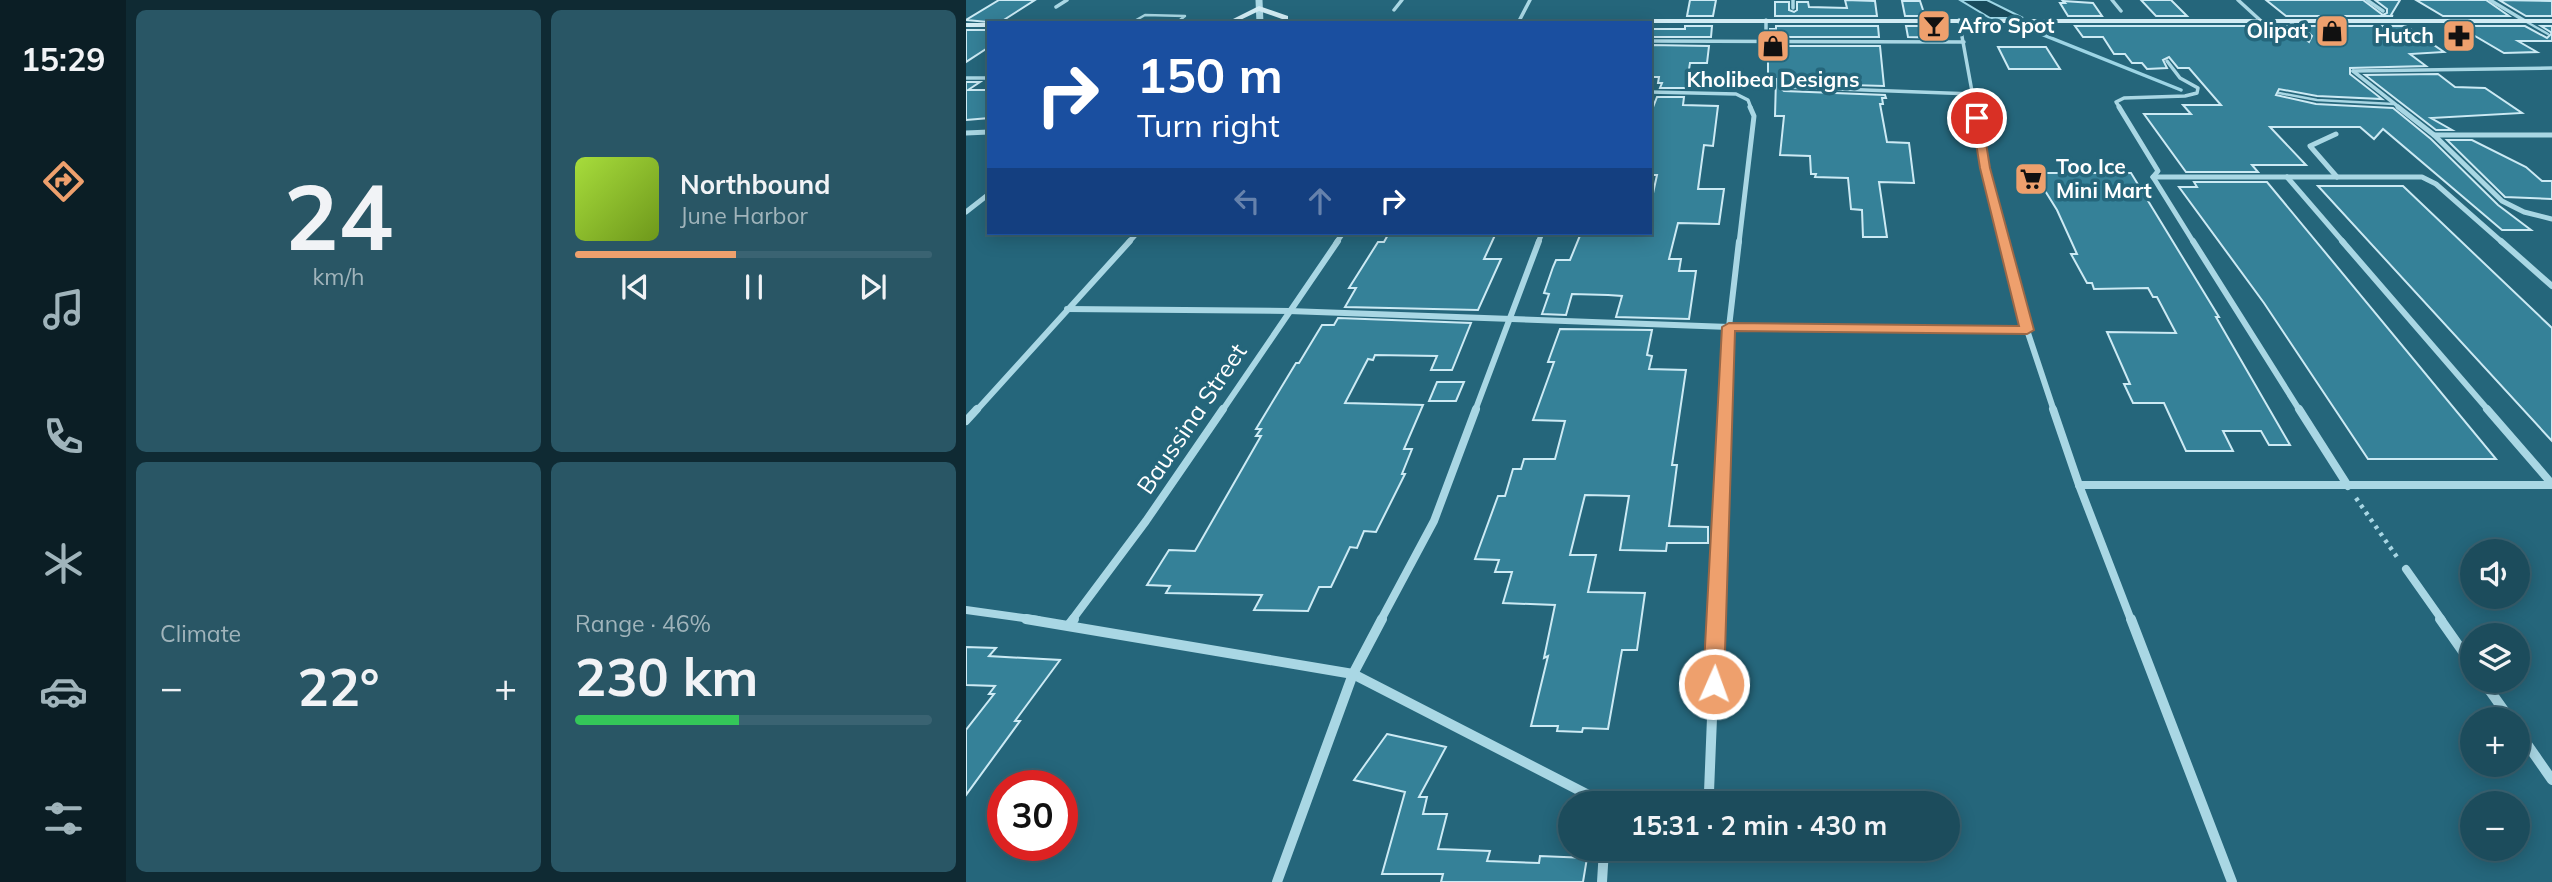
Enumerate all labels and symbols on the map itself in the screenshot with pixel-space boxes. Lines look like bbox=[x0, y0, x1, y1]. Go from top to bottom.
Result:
bar icon: Afro Spot bbox=[1915, 7, 1953, 45]
place label: Afro Spot bbox=[1958, 12, 2054, 38]
shop icon: Olipat bbox=[2313, 12, 2351, 50]
place label: Olipat bbox=[2247, 17, 2308, 43]
pharmacy icon: Hutch bbox=[2440, 17, 2478, 55]
place label: Hutch bbox=[2374, 22, 2434, 48]
shop icon: Kholibea Designs bbox=[1754, 27, 1792, 65]
place label: Kholibea Designs bbox=[1686, 66, 1860, 92]
pin bbox=[1947, 88, 2007, 148]
place label: Too Ice Mini Mart bbox=[2056, 153, 2152, 203]
supermarket icon: Too Ice Mini Mart bbox=[2012, 160, 2050, 198]
street label: Baussina Street bbox=[1130, 337, 1253, 499]
position arrow bbox=[1677, 647, 1751, 721]
speed limit sign: 30 bbox=[987, 770, 1078, 861]

